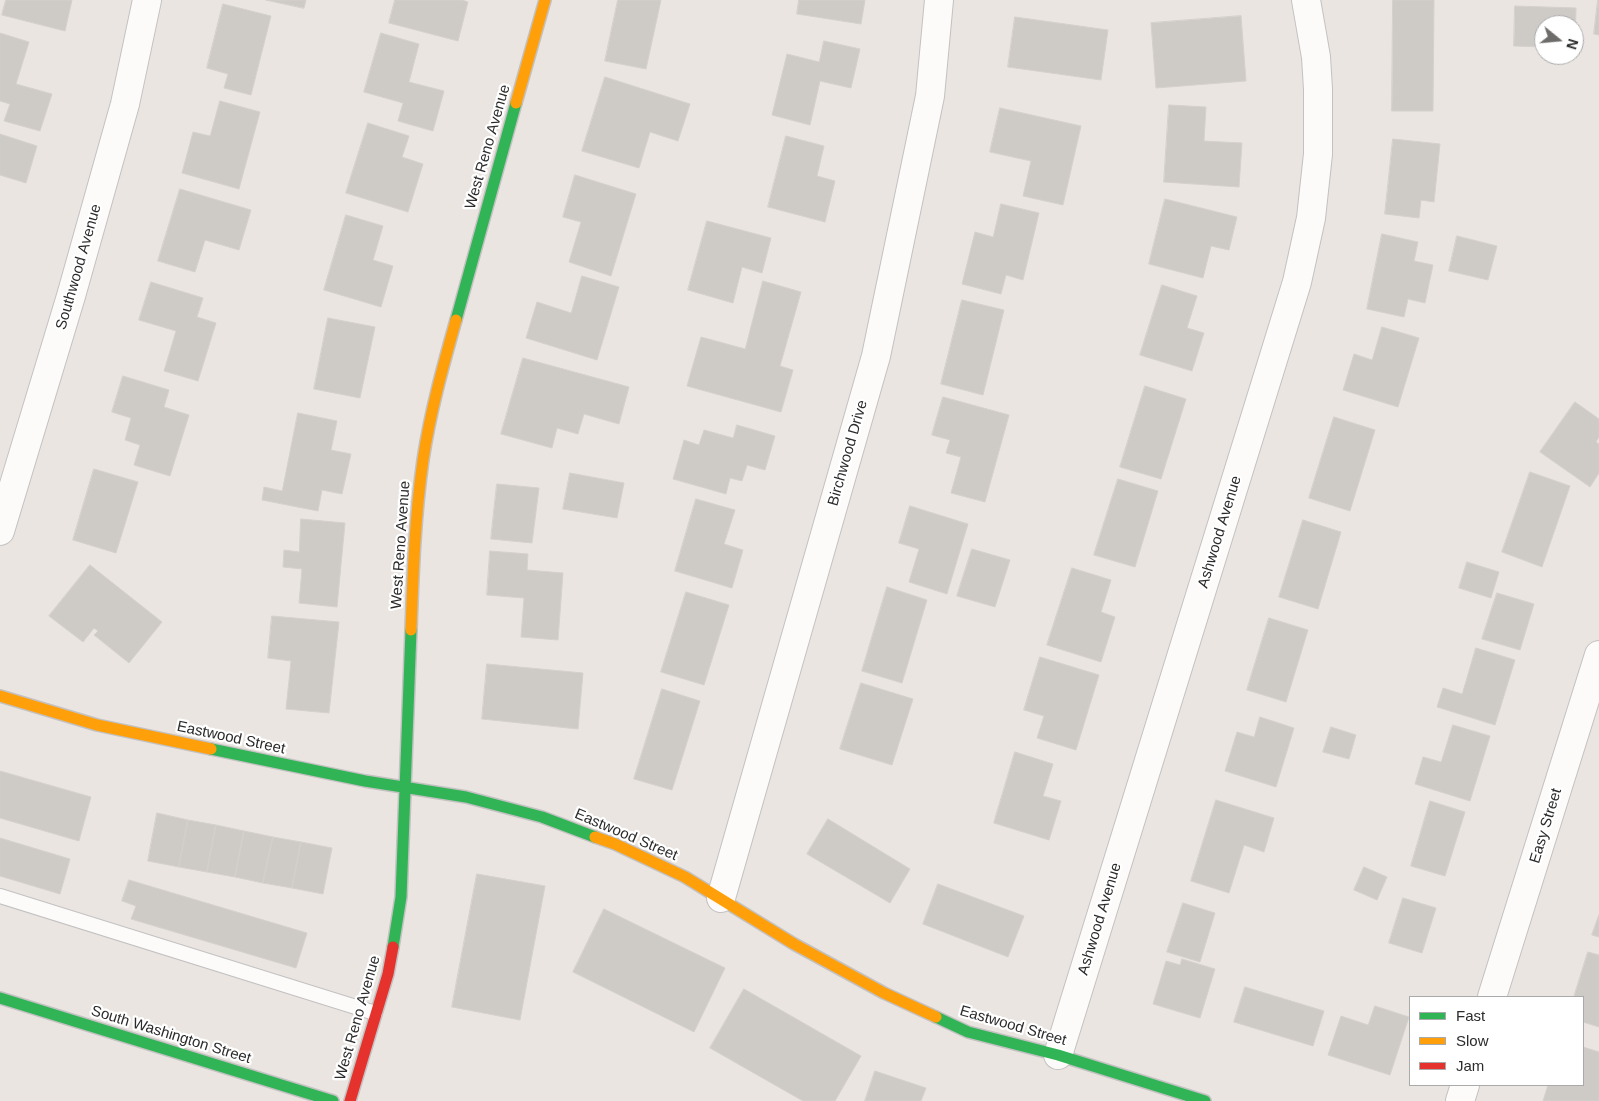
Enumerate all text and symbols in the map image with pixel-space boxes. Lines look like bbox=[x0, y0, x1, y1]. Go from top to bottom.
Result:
north arrow bbox=[1534, 15, 1584, 65]
text: N bbox=[1563, 37, 1582, 51]
street label: West Reno Avenue bbox=[462, 83, 514, 211]
street label: Southwood Avenue bbox=[52, 202, 106, 332]
street label: Birchwood Drive bbox=[824, 398, 872, 508]
street label: Ashwood Avenue bbox=[1194, 474, 1246, 590]
street label: West Reno Avenue bbox=[388, 480, 414, 610]
street label: Eastwood Street bbox=[175, 718, 287, 758]
street label: Easy Street bbox=[1526, 786, 1566, 866]
street label: Eastwood Street bbox=[572, 805, 680, 865]
street label: Ashwood Avenue bbox=[1074, 861, 1126, 977]
street label: West Reno Avenue bbox=[332, 954, 384, 1082]
legend bbox=[1409, 996, 1584, 1086]
street label: South Washington Street bbox=[89, 1002, 253, 1068]
street label: Eastwood Street bbox=[958, 1002, 1068, 1050]
text: Fast bbox=[1456, 1007, 1485, 1024]
text: Slow bbox=[1456, 1032, 1489, 1049]
text: Jam bbox=[1456, 1057, 1484, 1074]

